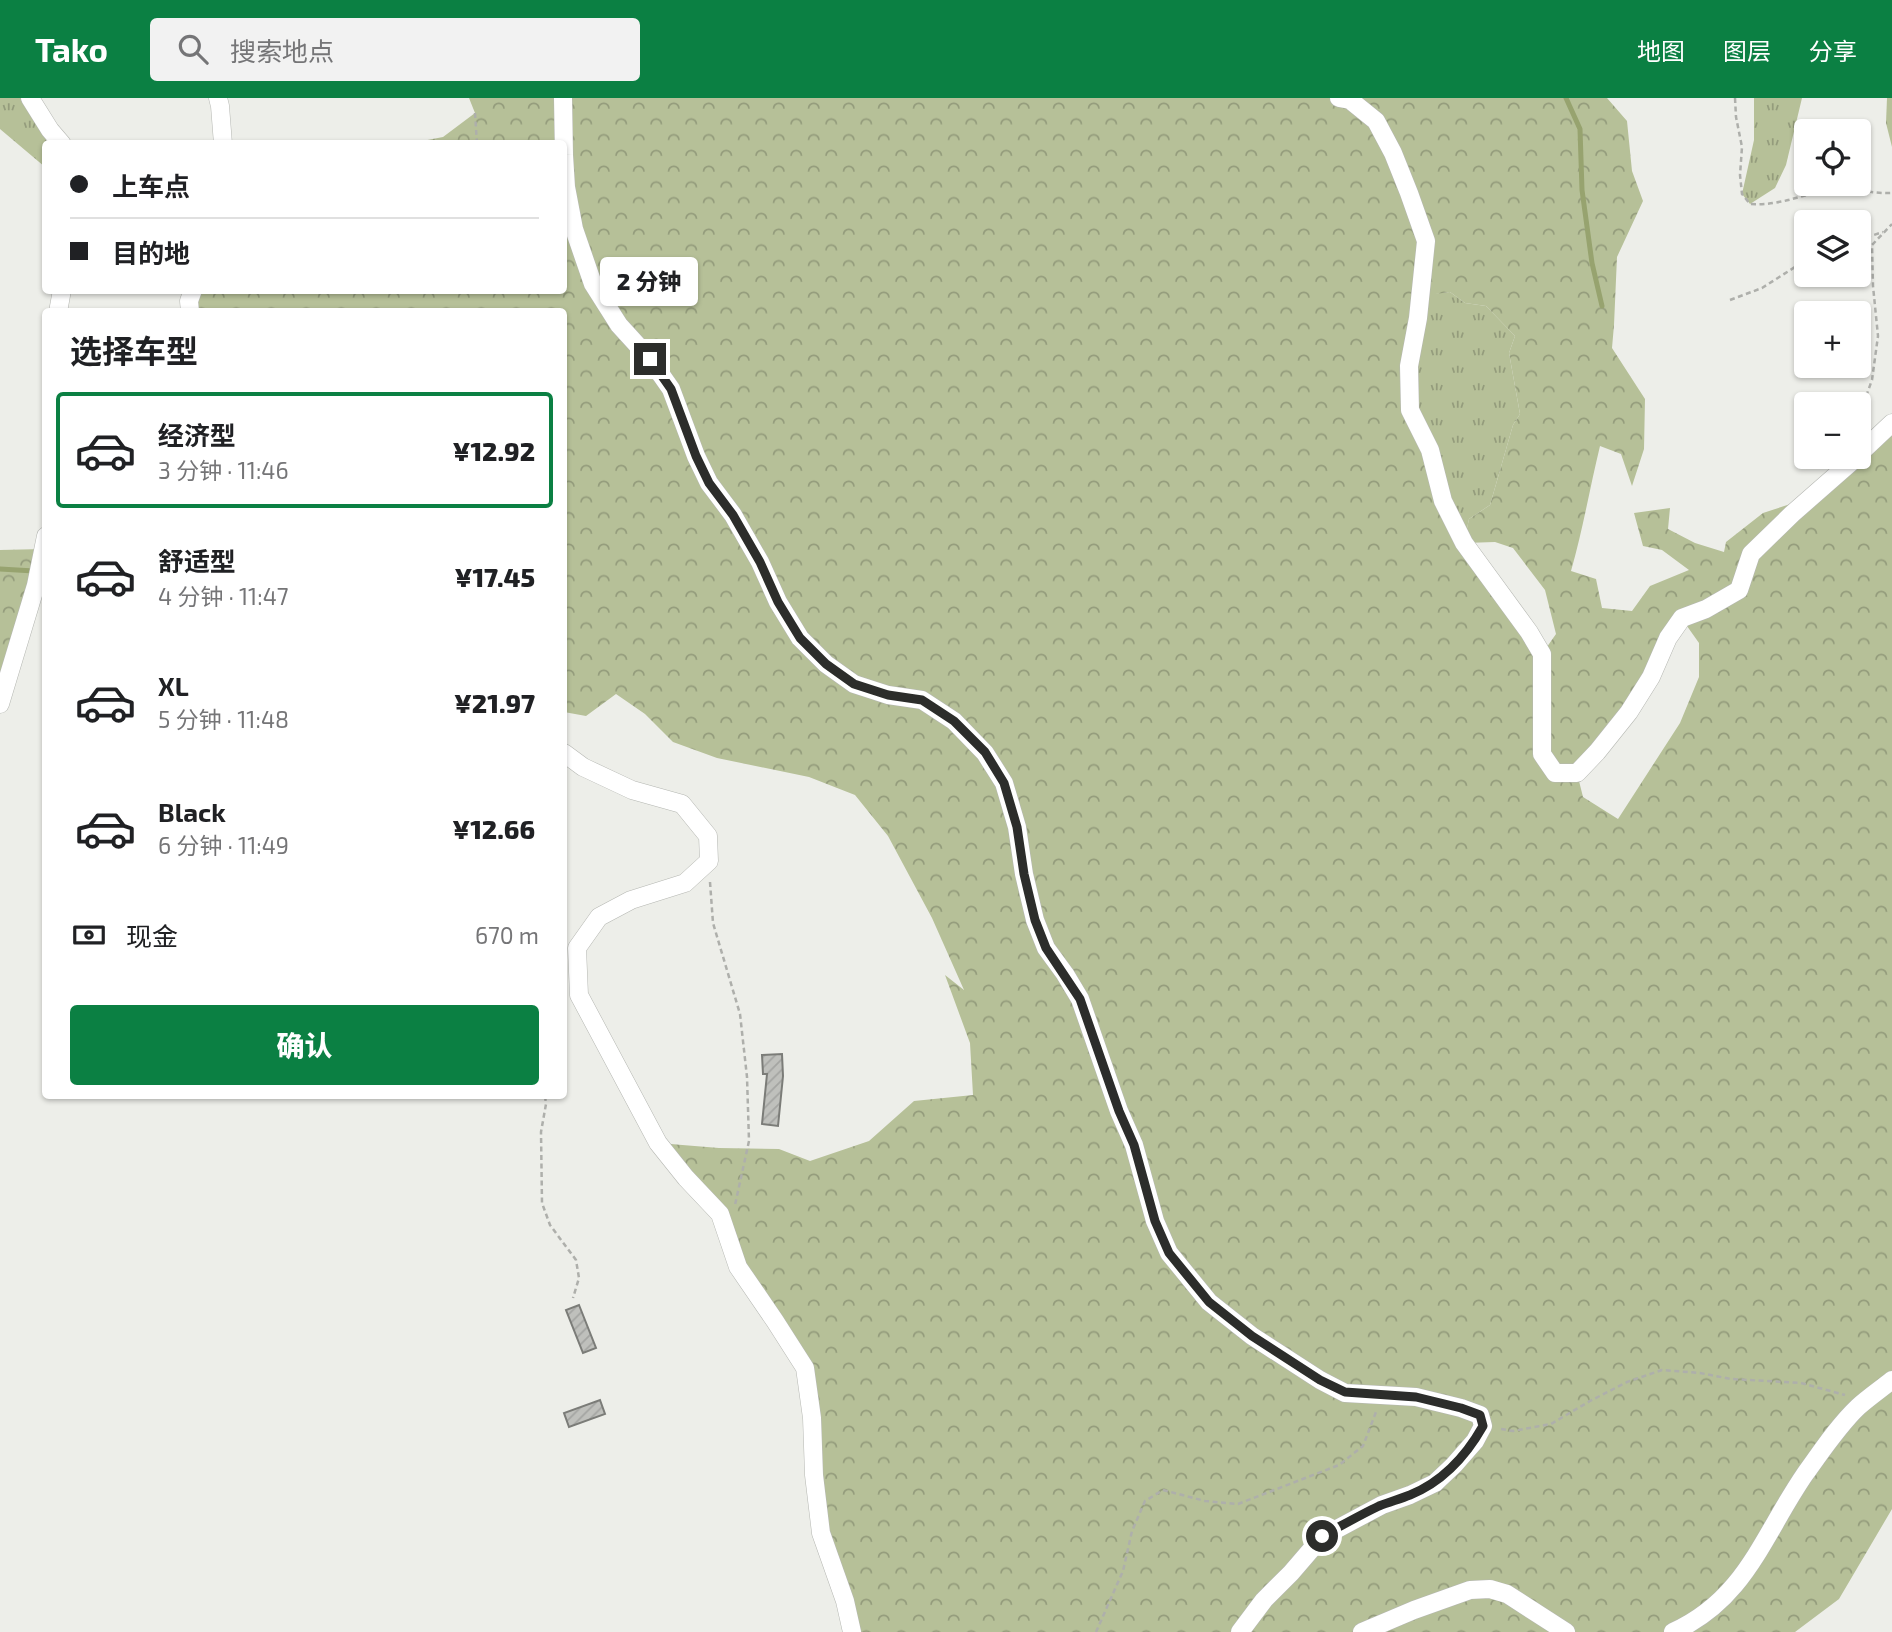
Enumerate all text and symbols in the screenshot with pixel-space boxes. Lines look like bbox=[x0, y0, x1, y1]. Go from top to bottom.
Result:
search box bbox=[150, 18, 640, 81]
text: Tako bbox=[35, 29, 108, 69]
icon: search bbox=[174, 30, 212, 68]
text: 搜索地点 bbox=[230, 35, 334, 66]
text: 地图 bbox=[1637, 36, 1685, 65]
text: 图层 bbox=[1723, 36, 1771, 65]
text: 分享 bbox=[1809, 36, 1857, 65]
map controls bbox=[1794, 119, 1871, 469]
button: locate bbox=[1794, 119, 1871, 196]
text: 上车点 bbox=[112, 170, 190, 201]
button: layers bbox=[1794, 210, 1871, 287]
text: 目的地 bbox=[112, 237, 190, 268]
callout: 2 分钟 bbox=[601, 258, 699, 306]
text: 2 分钟 bbox=[617, 267, 681, 295]
button: + bbox=[1794, 301, 1871, 378]
text: 选择车型 bbox=[70, 331, 198, 369]
route end bbox=[634, 343, 666, 375]
button: − bbox=[1794, 392, 1871, 469]
icon: car bbox=[74, 419, 137, 482]
text: 经济型 bbox=[158, 419, 236, 450]
text: ¥12.92 bbox=[452, 435, 535, 466]
text: 3 分钟 · 11:46 bbox=[158, 456, 289, 484]
icon: car bbox=[74, 545, 137, 608]
text: 舒适型 bbox=[158, 545, 236, 576]
text: ¥17.45 bbox=[454, 561, 535, 592]
text: 4 分钟 · 11:47 bbox=[158, 582, 289, 610]
text: XL bbox=[158, 670, 189, 701]
icon: car bbox=[74, 671, 137, 734]
text: ¥21.97 bbox=[454, 687, 535, 718]
text: 5 分钟 · 11:48 bbox=[158, 705, 289, 733]
text: Black bbox=[158, 796, 226, 827]
icon: car bbox=[74, 797, 137, 860]
text: ¥12.66 bbox=[452, 813, 535, 844]
text: 6 分钟 · 11:49 bbox=[158, 831, 289, 859]
icon: cash bbox=[70, 916, 108, 954]
text: 现金 bbox=[126, 920, 178, 951]
text: 670 m bbox=[475, 921, 539, 949]
button: 确认 bbox=[70, 1005, 539, 1085]
route start bbox=[1306, 1520, 1338, 1552]

